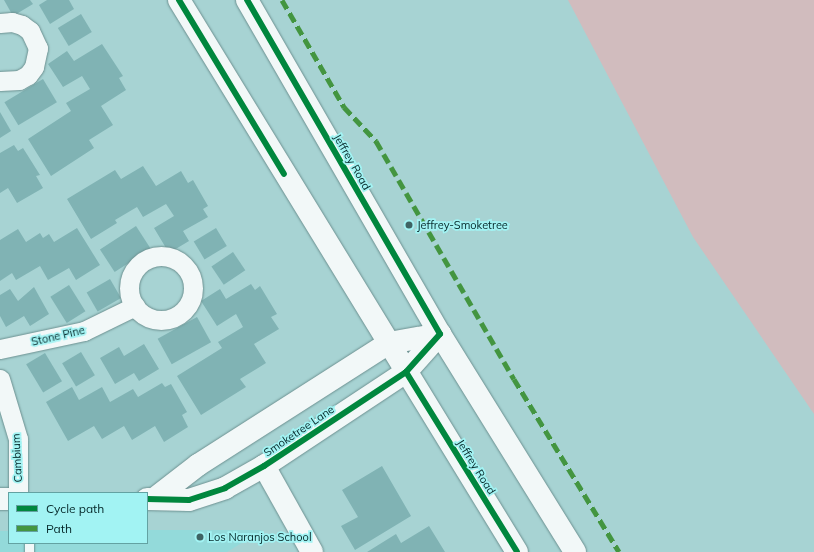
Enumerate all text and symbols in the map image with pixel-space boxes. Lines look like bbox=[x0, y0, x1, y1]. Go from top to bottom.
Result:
street label: Jeffrey Road bbox=[331, 132, 373, 192]
place label: Jeffrey-Smoketree bbox=[417, 218, 508, 232]
marker: Jeffrey-Smoketree bbox=[404, 220, 414, 230]
street label: Stone Pine bbox=[30, 323, 86, 349]
street label: Smoketree Lane bbox=[261, 403, 337, 459]
street label: Cambium bbox=[9, 433, 25, 483]
street label: Jeffrey Road bbox=[454, 437, 498, 497]
legend bbox=[8, 492, 148, 544]
text: Cycle path bbox=[46, 501, 104, 516]
text: Path bbox=[46, 521, 72, 536]
place label: Los Naranjos School bbox=[208, 530, 311, 544]
marker: Los Naranjos School bbox=[195, 532, 205, 542]

